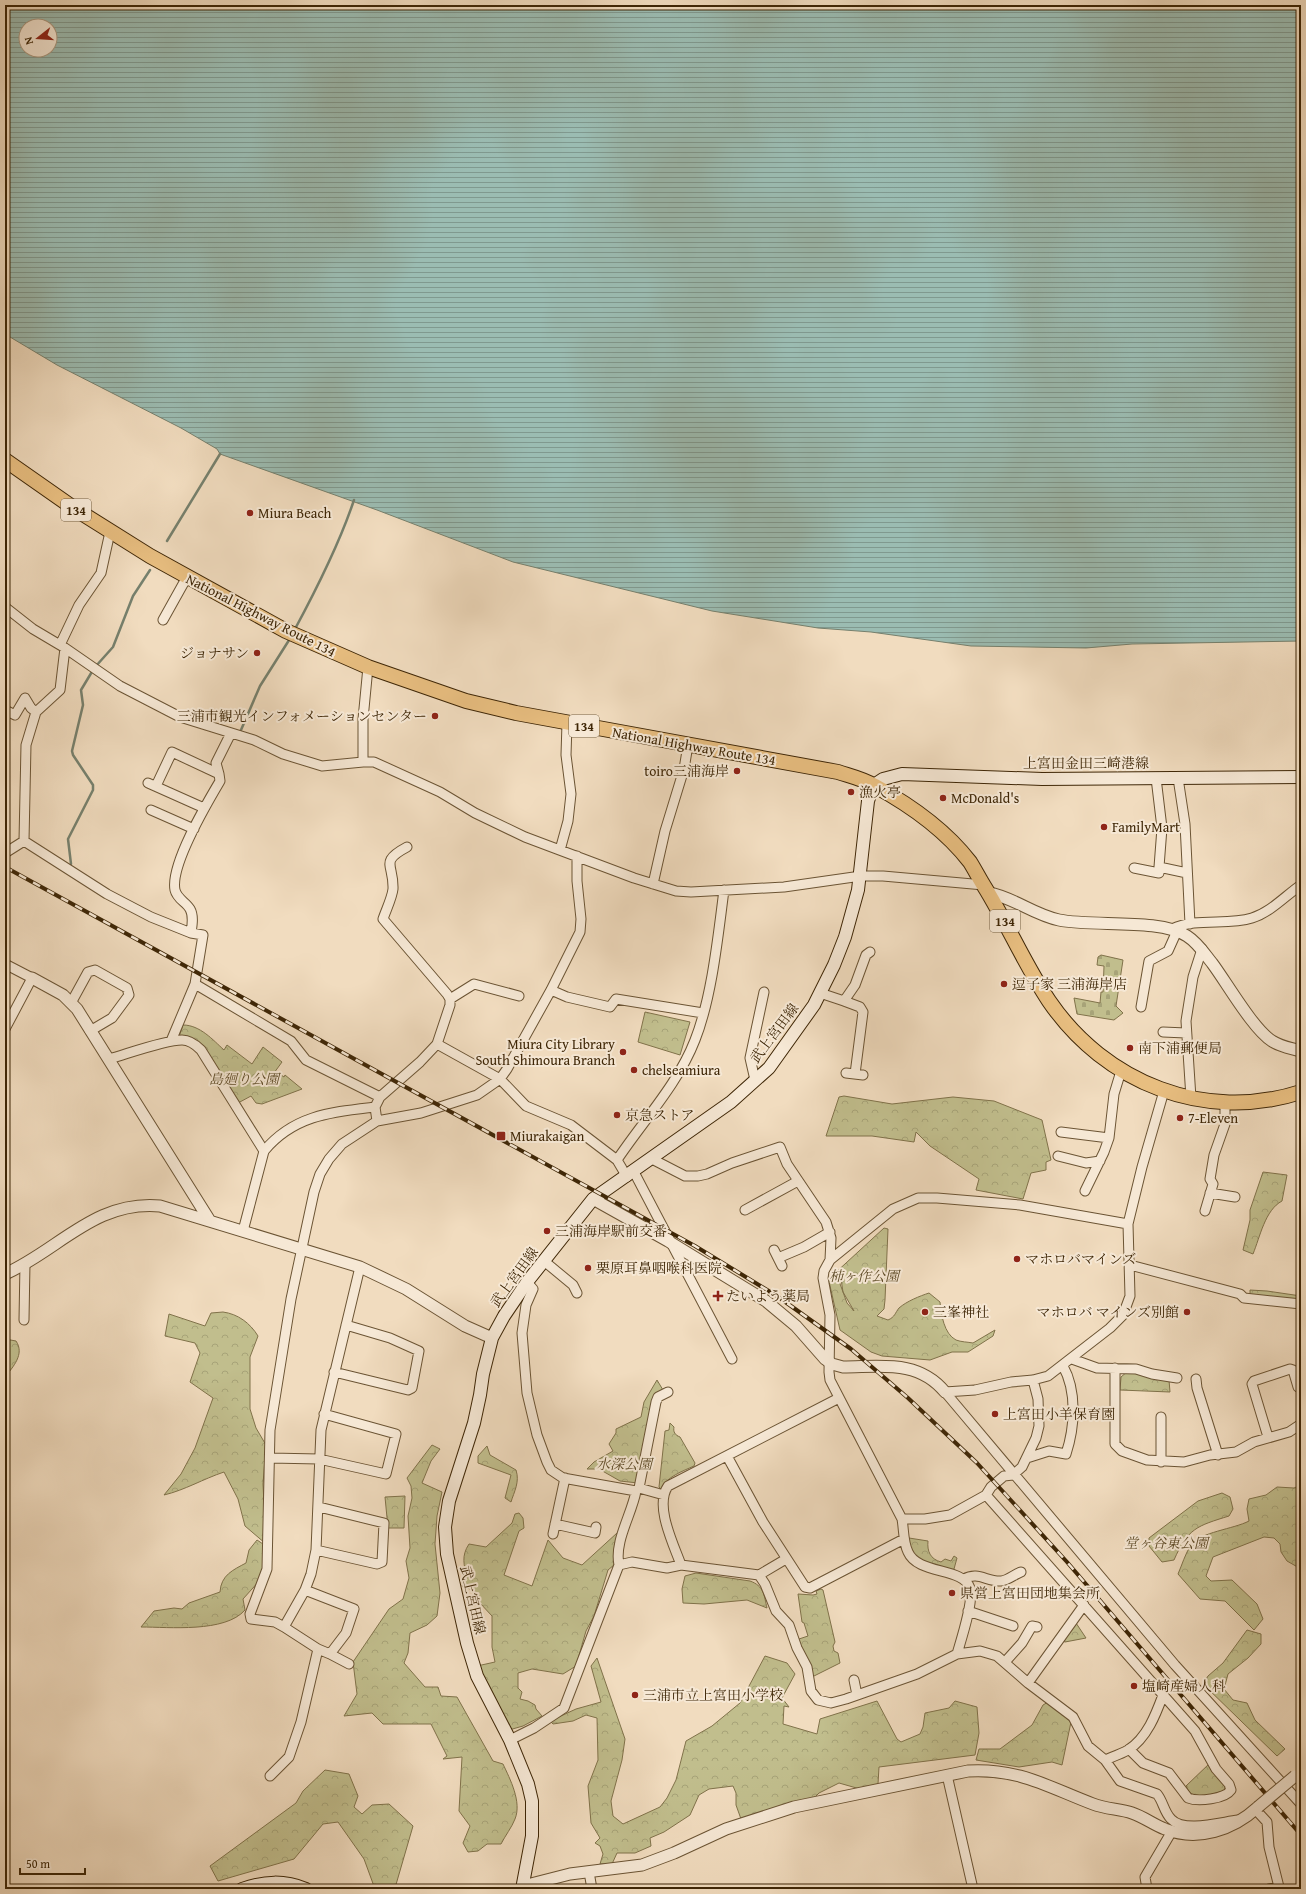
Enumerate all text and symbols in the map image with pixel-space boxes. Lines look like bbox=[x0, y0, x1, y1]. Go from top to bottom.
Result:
north arrow bbox=[18, 18, 58, 58]
text: N bbox=[20, 34, 37, 47]
road number: 134 bbox=[61, 499, 91, 521]
place label: Miura Beach bbox=[258, 503, 331, 523]
marker: Miura Beach bbox=[245, 508, 255, 518]
street label: National Highway Route 134 bbox=[183, 569, 339, 662]
place label: ジョナサン bbox=[180, 643, 249, 663]
marker: ジョナサン bbox=[252, 648, 262, 658]
place label: 三浦市観光インフォメーションセンター bbox=[177, 706, 427, 726]
marker: 三浦市観光インフォメーションセンター bbox=[430, 711, 440, 721]
road number: 134 bbox=[569, 715, 599, 737]
street label: National Highway Route 134 bbox=[611, 722, 777, 770]
street label: 上宮田金田三崎港線 bbox=[1023, 753, 1149, 773]
place label: toiro三浦海岸 bbox=[644, 761, 729, 781]
marker: toiro三浦海岸 bbox=[732, 766, 742, 776]
place label: 漁火亭 bbox=[859, 782, 901, 802]
marker: 漁火亭 bbox=[846, 787, 856, 797]
place label: McDonald's bbox=[951, 788, 1019, 808]
marker: McDonald's bbox=[938, 793, 948, 803]
place label: FamilyMart bbox=[1112, 817, 1180, 837]
marker: FamilyMart bbox=[1099, 822, 1109, 832]
road number: 134 bbox=[990, 910, 1020, 932]
place label: 逗子家 三浦海岸店 bbox=[1012, 974, 1127, 994]
marker: 逗子家 三浦海岸店 bbox=[999, 979, 1009, 989]
street label: 武上宮田線 bbox=[745, 999, 803, 1067]
place label: Miura City Library South Shimoura Branch bbox=[476, 1034, 615, 1070]
place label: 南下浦郵便局 bbox=[1138, 1038, 1222, 1058]
marker: 南下浦郵便局 bbox=[1125, 1043, 1135, 1053]
marker: Miura City Library South Shimoura Branch bbox=[618, 1047, 628, 1057]
place label: chelseamiura bbox=[642, 1060, 721, 1080]
marker: chelseamiura bbox=[629, 1065, 639, 1075]
park label: 島廻り公園 bbox=[209, 1069, 281, 1089]
place label: 京急ストア bbox=[625, 1105, 695, 1125]
place label: 7-Eleven bbox=[1188, 1108, 1238, 1128]
marker: 京急ストア bbox=[612, 1110, 622, 1120]
marker: 7-Eleven bbox=[1175, 1113, 1185, 1123]
place label: Miurakaigan bbox=[510, 1126, 584, 1146]
marker: Miurakaigan bbox=[495, 1130, 507, 1142]
place label: 三浦海岸駅前交番 bbox=[555, 1221, 667, 1241]
marker: 三浦海岸駅前交番 bbox=[542, 1226, 552, 1236]
street label: 武上宮田線 bbox=[485, 1243, 543, 1311]
place label: マホロバマインズ bbox=[1025, 1249, 1136, 1269]
marker: マホロバマインズ bbox=[1012, 1254, 1022, 1264]
place label: 栗原耳鼻咽喉科医院 bbox=[596, 1258, 722, 1278]
marker: 栗原耳鼻咽喉科医院 bbox=[583, 1263, 593, 1273]
park label: 柿ヶ作公園 bbox=[829, 1266, 901, 1286]
place label: たいよう薬局 bbox=[726, 1286, 810, 1306]
marker: たいよう薬局 bbox=[713, 1291, 723, 1301]
place label: 三峯神社 bbox=[933, 1302, 989, 1322]
place label: マホロバ マインズ別館 bbox=[1037, 1302, 1179, 1322]
marker: 三峯神社 bbox=[920, 1307, 930, 1317]
marker: マホロバ マインズ別館 bbox=[1182, 1307, 1192, 1317]
place label: 上宮田小羊保育園 bbox=[1003, 1404, 1115, 1424]
marker: 上宮田小羊保育園 bbox=[990, 1409, 1000, 1419]
park label: 水深公園 bbox=[596, 1454, 654, 1474]
park label: 堂ヶ谷東公園 bbox=[1124, 1533, 1210, 1553]
street label: 武上宮田線 bbox=[455, 1564, 491, 1636]
place label: 県営上宮田団地集会所 bbox=[960, 1583, 1100, 1603]
marker: 県営上宮田団地集会所 bbox=[947, 1588, 957, 1598]
place label: 塩崎産婦人科 bbox=[1142, 1676, 1226, 1696]
marker: 塩崎産婦人科 bbox=[1129, 1681, 1139, 1691]
place label: 三浦市立上宮田小学校 bbox=[643, 1685, 783, 1705]
marker: 三浦市立上宮田小学校 bbox=[630, 1690, 640, 1700]
scale bar bbox=[20, 1850, 85, 1876]
text: 50 m bbox=[26, 1855, 50, 1872]

